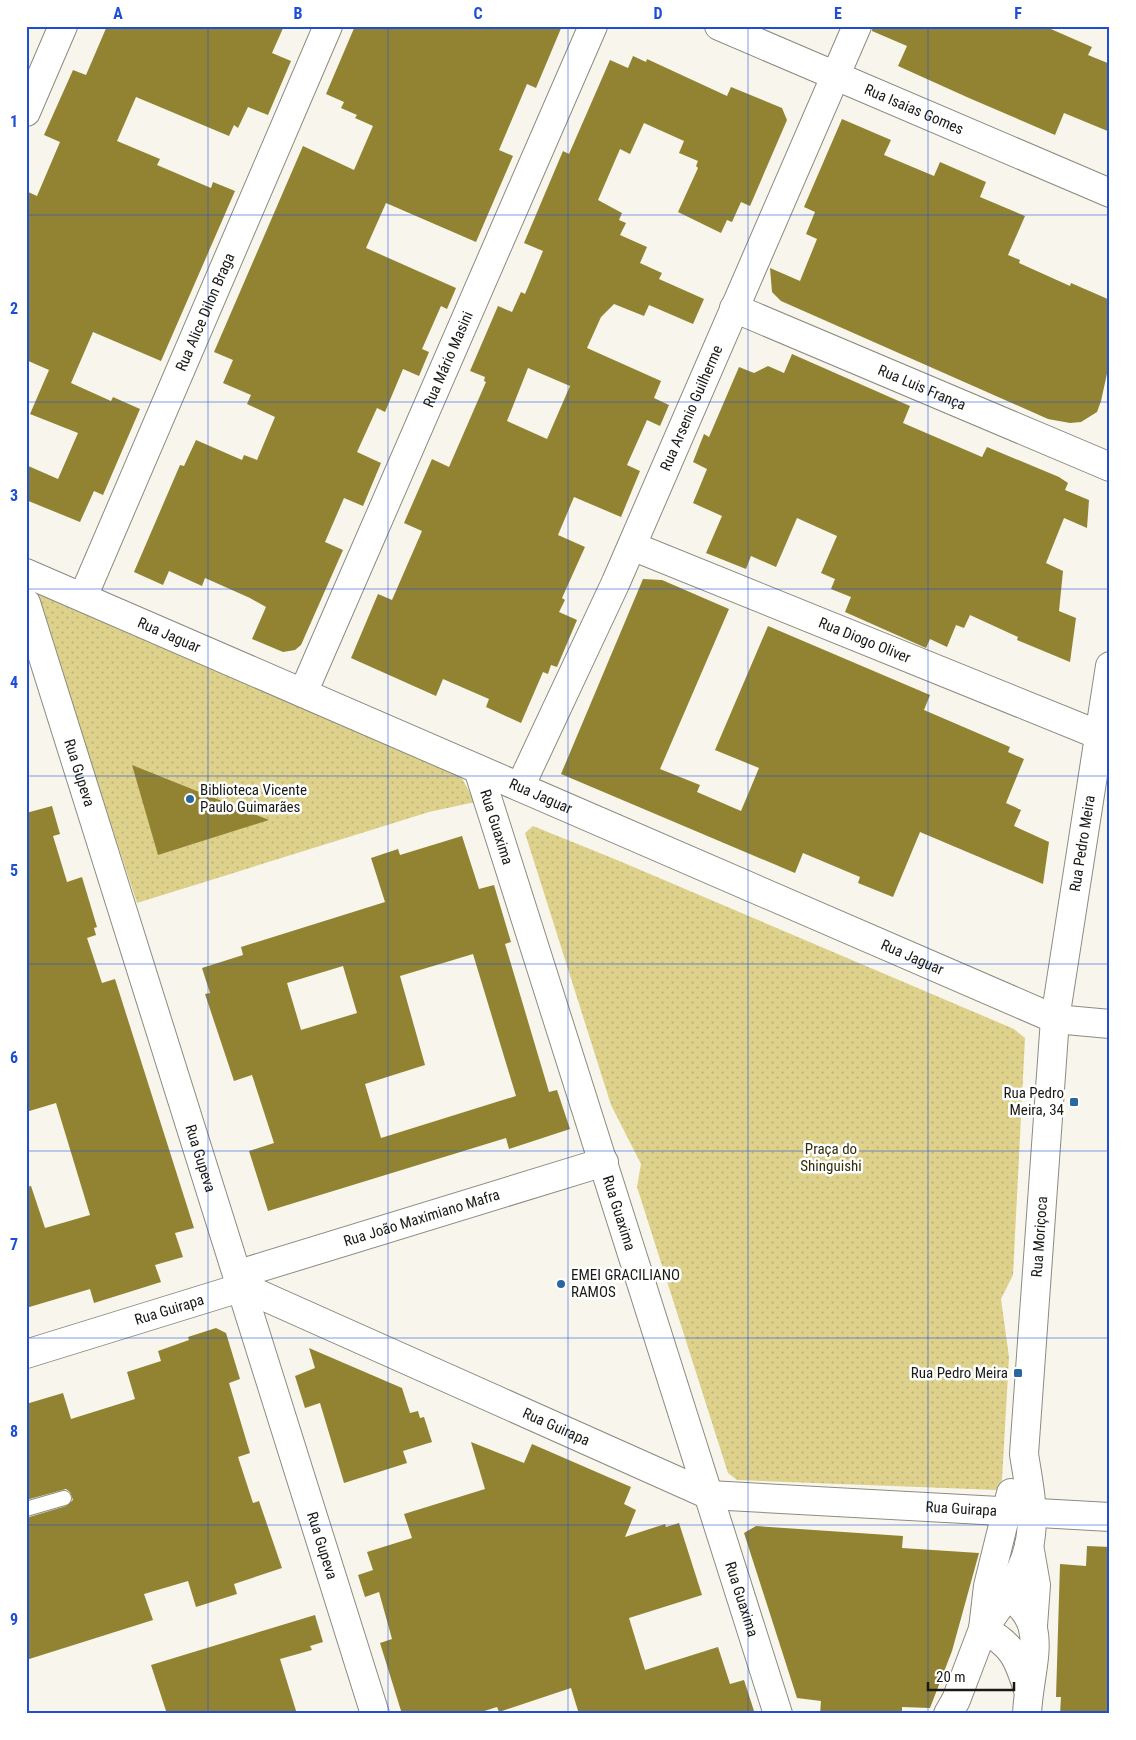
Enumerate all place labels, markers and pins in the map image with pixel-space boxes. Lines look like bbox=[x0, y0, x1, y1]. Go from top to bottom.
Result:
place label: Biblioteca Vicente Paulo Guimarães bbox=[200, 781, 307, 816]
marker: Biblioteca Vicente Paulo Guimarães bbox=[184, 793, 196, 805]
place label: Rua Pedro Meira, 34 bbox=[1004, 1084, 1064, 1119]
marker: Rua Pedro Meira, 34 bbox=[1068, 1096, 1080, 1108]
place label: EMEI GRACILIANO RAMOS bbox=[571, 1266, 680, 1301]
marker: EMEI GRACILIANO RAMOS bbox=[555, 1278, 567, 1290]
place label: Rua Pedro Meira bbox=[911, 1364, 1008, 1382]
marker: Rua Pedro Meira bbox=[1012, 1367, 1024, 1379]

